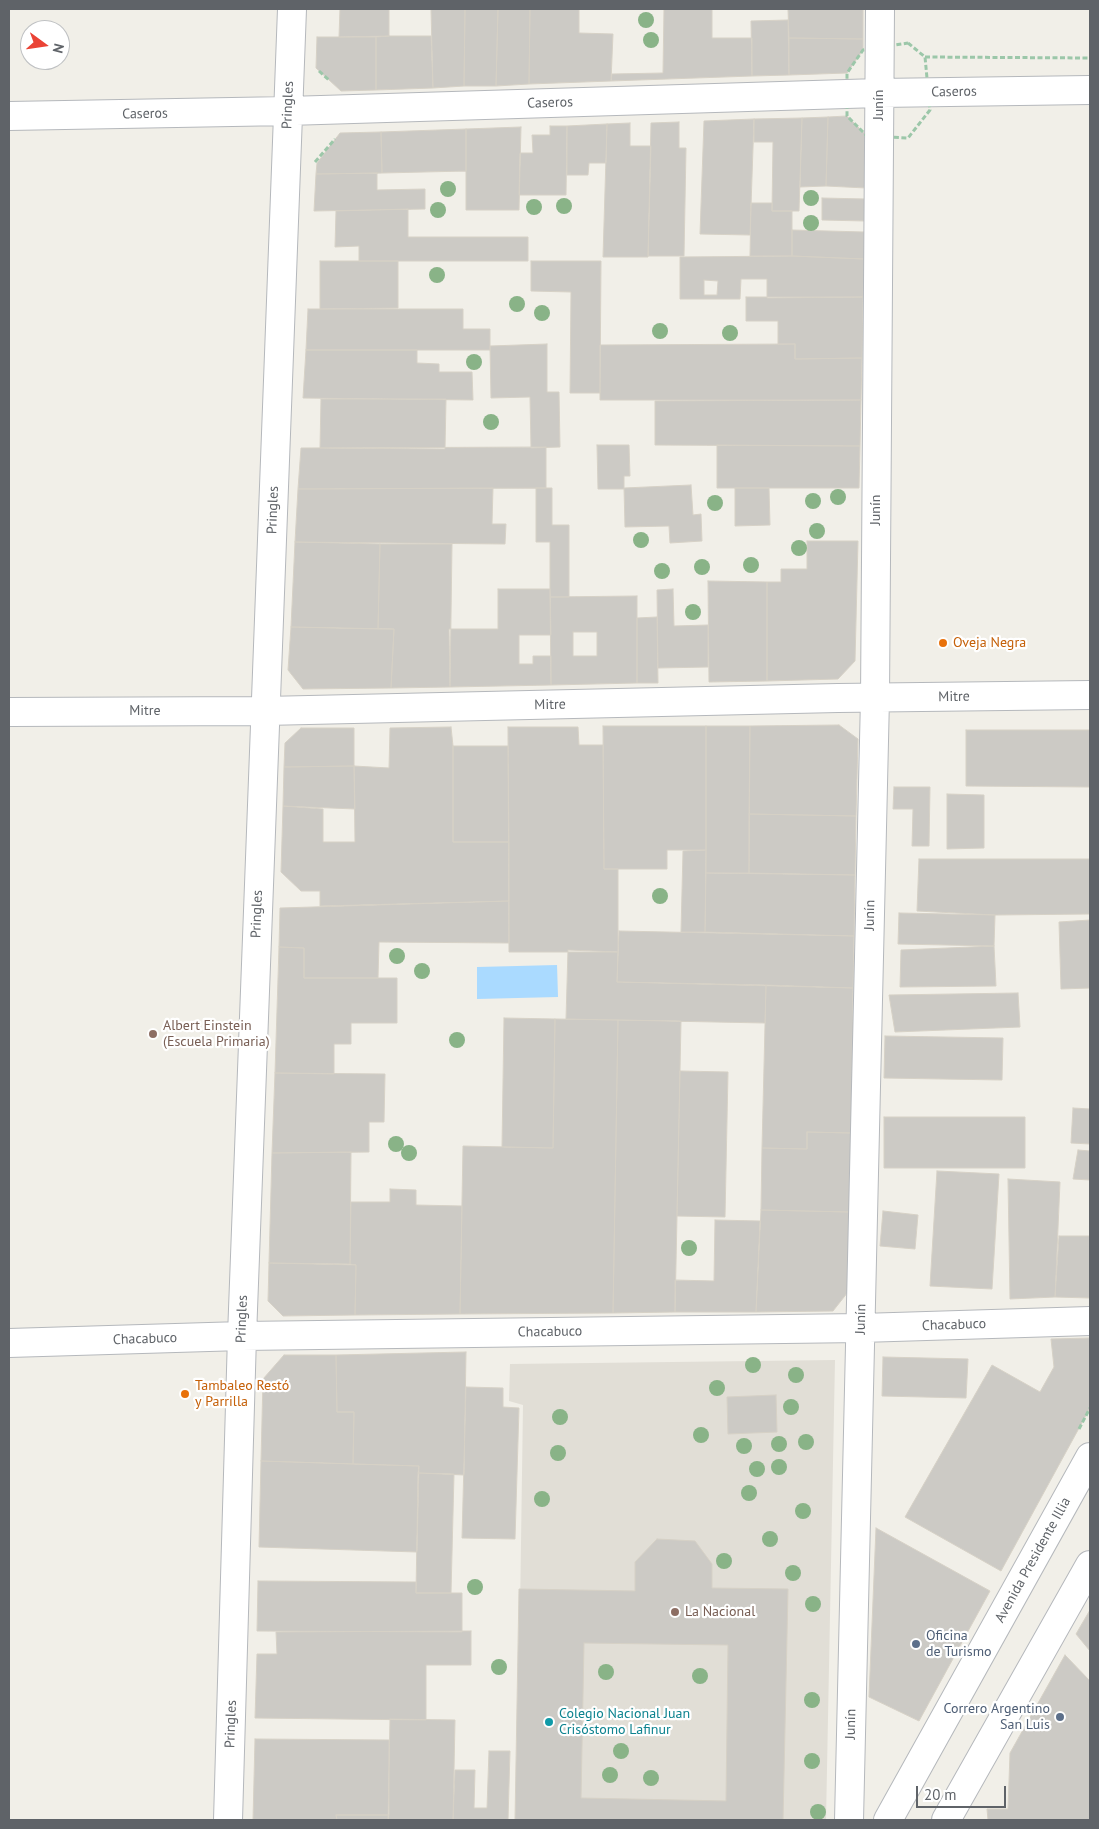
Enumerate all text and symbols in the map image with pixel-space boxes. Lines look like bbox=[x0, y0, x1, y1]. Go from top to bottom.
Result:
north arrow bbox=[20, 20, 70, 70]
text: N bbox=[49, 42, 68, 55]
street label: Pringles bbox=[279, 81, 297, 129]
street label: Caseros bbox=[931, 83, 977, 101]
street label: Junín bbox=[871, 90, 887, 120]
street label: Caseros bbox=[527, 94, 573, 112]
street label: Caseros bbox=[122, 105, 168, 123]
street label: Pringles bbox=[264, 486, 282, 534]
street label: Junín bbox=[868, 495, 884, 525]
place label: Oveja Negra bbox=[953, 635, 1026, 651]
marker: Oveja Negra bbox=[937, 637, 949, 649]
street label: Mitre bbox=[938, 688, 970, 706]
street label: Mitre bbox=[534, 696, 566, 714]
street label: Mitre bbox=[129, 703, 161, 719]
street label: Pringles bbox=[248, 890, 266, 938]
street label: Junín bbox=[861, 900, 879, 930]
place label: Albert Einstein (Escuela Primaria) bbox=[163, 1018, 270, 1050]
marker: Albert Einstein (Escuela Primaria) bbox=[147, 1028, 159, 1040]
street label: Pringles bbox=[233, 1295, 251, 1343]
street label: Junín bbox=[852, 1304, 870, 1334]
street label: Chacabuco bbox=[921, 1315, 987, 1335]
street label: Chacabuco bbox=[518, 1323, 582, 1341]
street label: Chacabuco bbox=[112, 1329, 178, 1349]
place label: Tambaleo Restó y Parrilla bbox=[195, 1378, 289, 1410]
marker: Tambaleo Restó y Parrilla bbox=[179, 1388, 191, 1400]
street label: Avenida Presidente Illia bbox=[992, 1494, 1074, 1626]
place label: La Nacional bbox=[685, 1604, 755, 1620]
marker: La Nacional bbox=[669, 1606, 681, 1618]
place label: Oficina de Turismo bbox=[926, 1628, 992, 1660]
marker: Oficina de Turismo bbox=[910, 1638, 922, 1650]
street label: Pringles bbox=[222, 1700, 240, 1748]
place label: Correro Argentino San Luis bbox=[943, 1701, 1050, 1734]
place label: Colegio Nacional Juan Crisóstomo Lafinur bbox=[559, 1706, 690, 1738]
street label: Junín bbox=[842, 1709, 860, 1739]
marker: Correro Argentino San Luis bbox=[1054, 1711, 1066, 1723]
marker: Colegio Nacional Juan Crisóstomo Lafinur bbox=[543, 1716, 555, 1728]
scale bar bbox=[919, 1776, 1009, 1808]
text: 20 m bbox=[924, 1785, 957, 1804]

